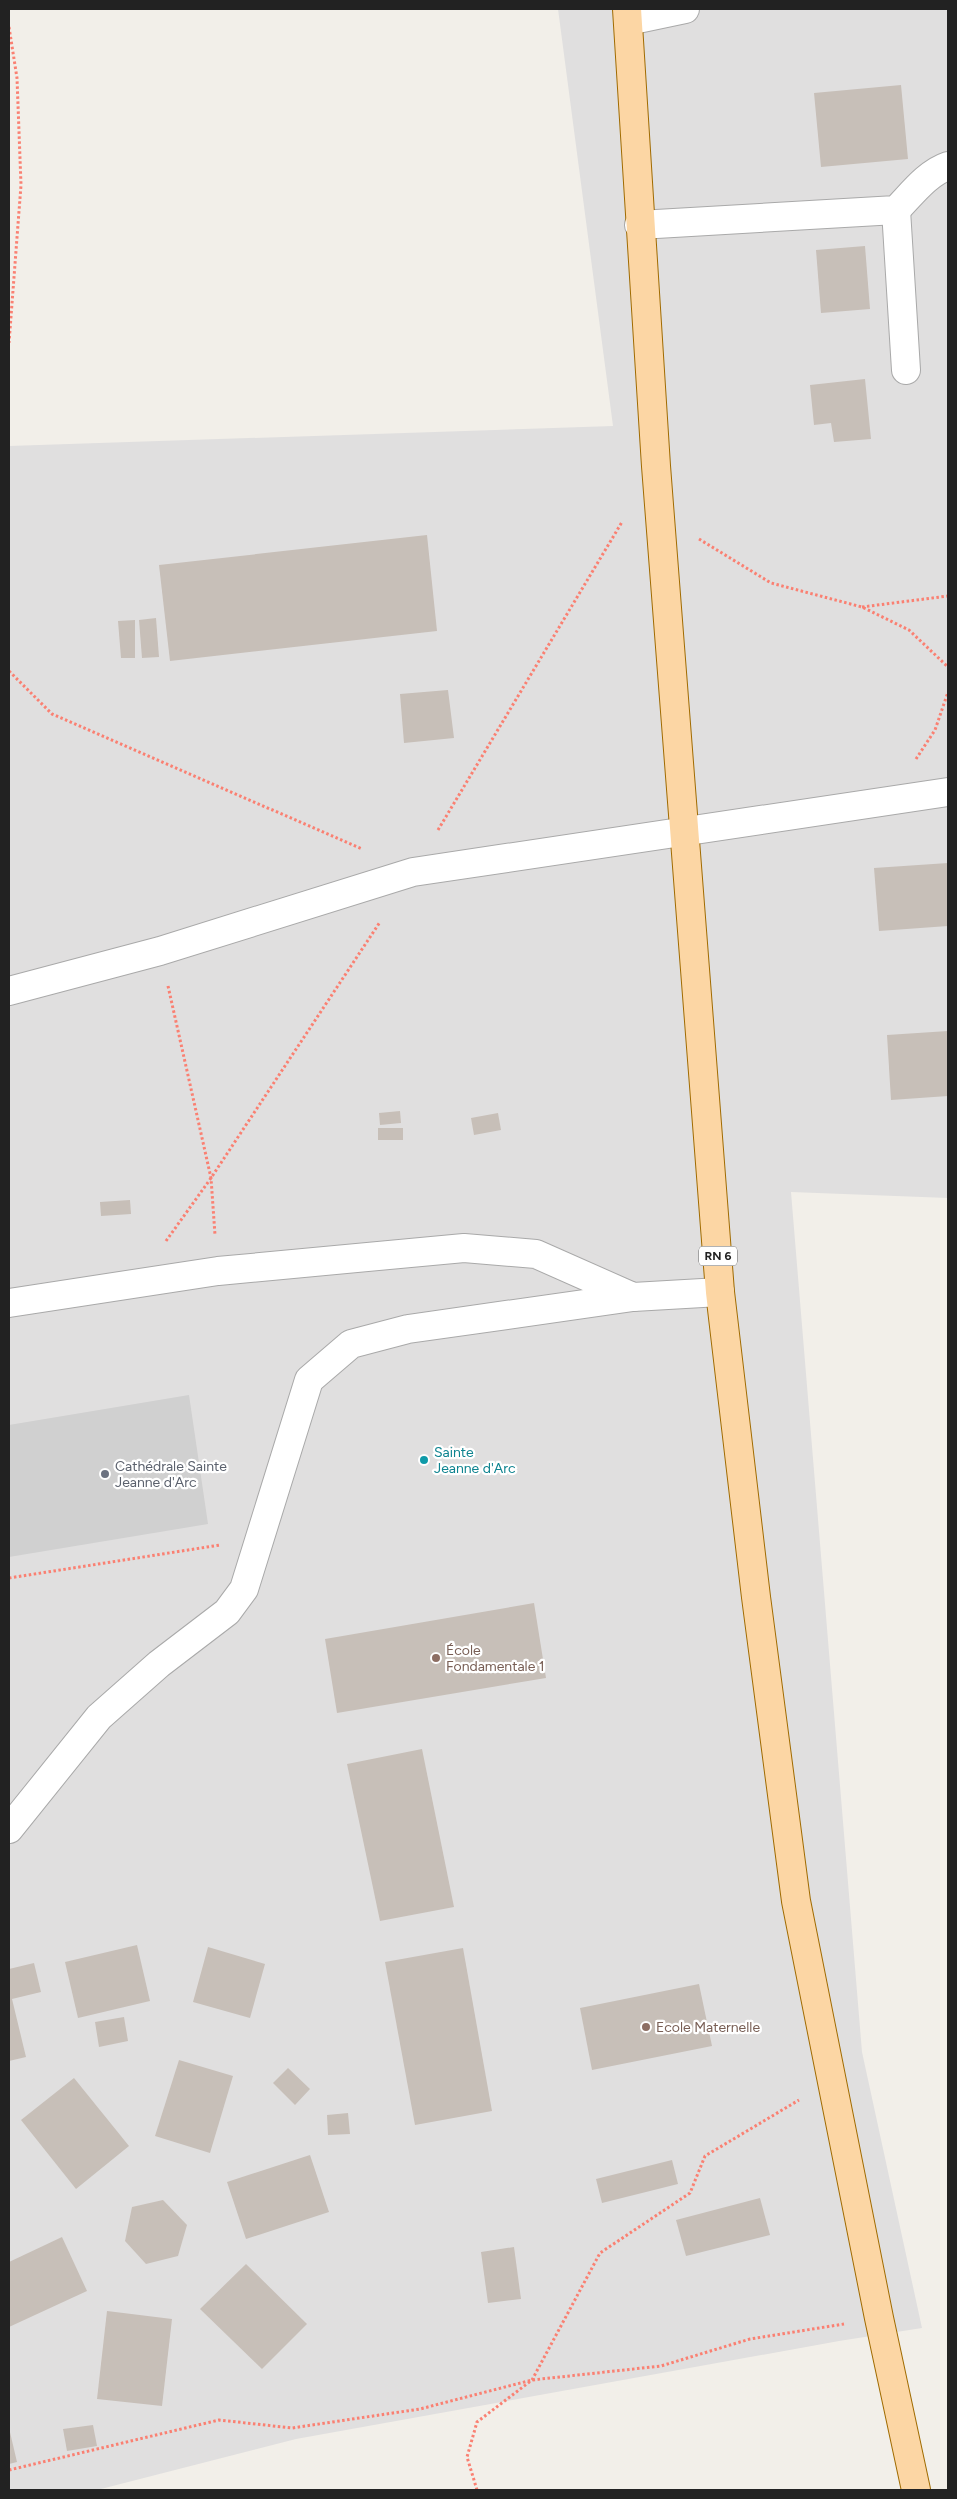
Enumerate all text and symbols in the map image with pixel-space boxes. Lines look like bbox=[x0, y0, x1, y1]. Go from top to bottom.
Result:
road number: RN 6 bbox=[699, 1246, 737, 1266]
place label: Sainte Jeanne d'Arc bbox=[434, 1444, 516, 1477]
marker: Sainte Jeanne d'Arc bbox=[418, 1454, 430, 1466]
place label: Cathédrale Sainte Jeanne d'Arc bbox=[115, 1458, 227, 1491]
marker: Cathédrale Sainte Jeanne d'Arc bbox=[99, 1468, 111, 1480]
place label: École Fondamentale 1 bbox=[446, 1642, 545, 1675]
marker: École Fondamentale 1 bbox=[430, 1652, 442, 1664]
place label: Ecole Maternelle bbox=[656, 2019, 760, 2036]
marker: Ecole Maternelle bbox=[640, 2021, 652, 2033]

